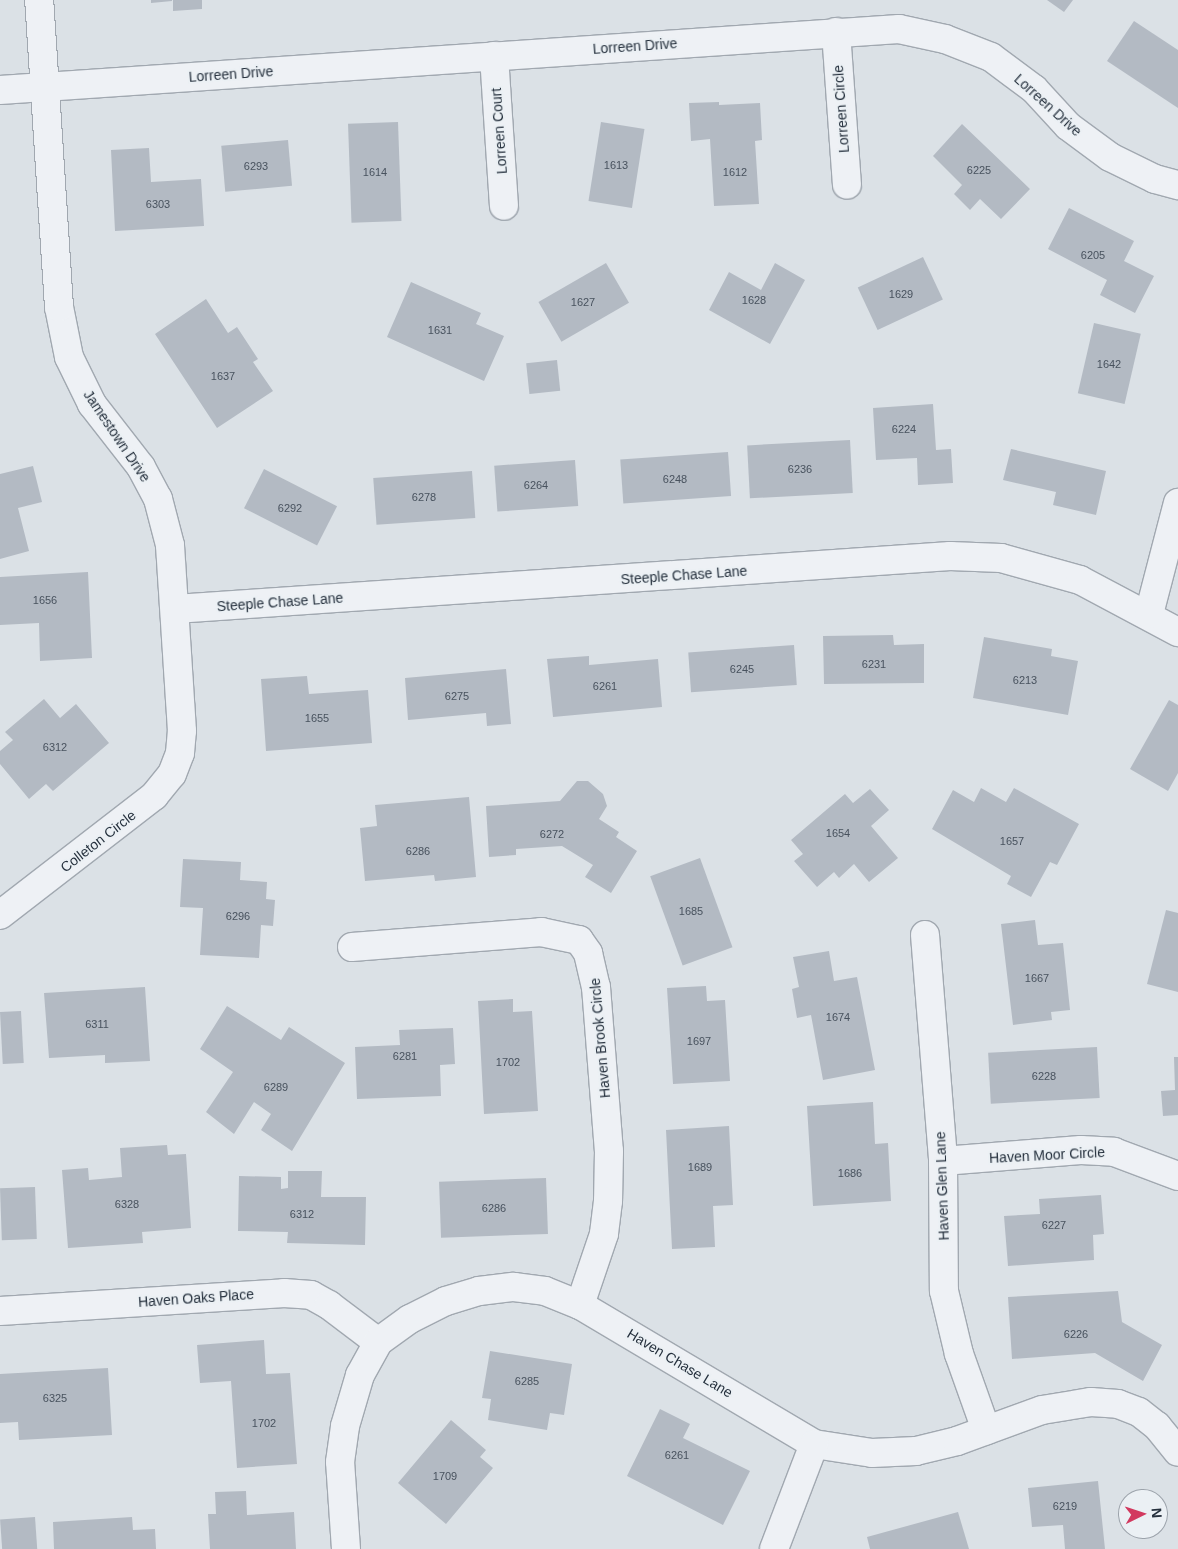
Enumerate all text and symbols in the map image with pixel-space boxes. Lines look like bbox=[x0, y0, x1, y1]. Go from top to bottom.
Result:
street label: Lorreen Drive bbox=[592, 35, 678, 57]
street label: Lorreen Drive bbox=[188, 63, 274, 85]
street label: Lorreen Circle bbox=[830, 65, 852, 153]
street label: Lorreen Drive bbox=[1011, 70, 1085, 140]
street label: Lorreen Court bbox=[488, 87, 510, 175]
house number: 1613 bbox=[604, 158, 628, 172]
house number: 6293 bbox=[244, 159, 268, 173]
house number: 6225 bbox=[967, 163, 991, 177]
house number: 1614 bbox=[363, 165, 387, 179]
house number: 1612 bbox=[723, 165, 747, 179]
house number: 6303 bbox=[146, 197, 170, 211]
house number: 6205 bbox=[1081, 248, 1105, 262]
house number: 1629 bbox=[889, 287, 913, 301]
house number: 1628 bbox=[742, 293, 766, 307]
house number: 1627 bbox=[571, 295, 595, 309]
house number: 1631 bbox=[428, 323, 452, 337]
house number: 1642 bbox=[1097, 357, 1121, 371]
house number: 1637 bbox=[211, 369, 235, 383]
street label: Jamestown Drive bbox=[80, 387, 154, 485]
house number: 6224 bbox=[892, 422, 916, 436]
house number: 6236 bbox=[788, 462, 812, 476]
house number: 6248 bbox=[663, 472, 687, 486]
house number: 6264 bbox=[524, 478, 548, 492]
house number: 6278 bbox=[412, 490, 436, 504]
house number: 6292 bbox=[278, 501, 302, 515]
street label: Steeple Chase Lane bbox=[620, 562, 748, 588]
street label: Steeple Chase Lane bbox=[216, 589, 344, 615]
house number: 1656 bbox=[33, 593, 57, 607]
house number: 6231 bbox=[862, 657, 886, 671]
house number: 6245 bbox=[730, 662, 754, 676]
house number: 6213 bbox=[1013, 673, 1037, 687]
house number: 6261 bbox=[593, 679, 617, 693]
house number: 6275 bbox=[445, 689, 469, 703]
house number: 1655 bbox=[305, 711, 329, 725]
house number: 6312 bbox=[43, 740, 67, 754]
street label: Colleton Circle bbox=[57, 806, 139, 876]
house number: 1654 bbox=[826, 826, 850, 840]
house number: 6272 bbox=[540, 827, 564, 841]
house number: 1657 bbox=[1000, 834, 1024, 848]
house number: 6286 bbox=[406, 844, 430, 858]
house number: 1685 bbox=[679, 904, 703, 918]
house number: 6296 bbox=[226, 909, 250, 923]
house number: 1667 bbox=[1025, 971, 1049, 985]
street label: Haven Brook Circle bbox=[586, 977, 614, 1099]
house number: 1674 bbox=[826, 1010, 850, 1024]
house number: 6311 bbox=[85, 1017, 109, 1031]
house number: 1697 bbox=[687, 1034, 711, 1048]
house number: 6281 bbox=[393, 1049, 417, 1063]
house number: 1702 bbox=[496, 1055, 520, 1069]
house number: 6228 bbox=[1032, 1069, 1056, 1083]
house number: 6289 bbox=[264, 1080, 288, 1094]
street label: Haven Glen Lane bbox=[932, 1131, 952, 1241]
street label: Haven Moor Circle bbox=[989, 1144, 1105, 1166]
house number: 1689 bbox=[688, 1160, 712, 1174]
house number: 1686 bbox=[838, 1166, 862, 1180]
house number: 6328 bbox=[115, 1197, 139, 1211]
house number: 6286 bbox=[482, 1201, 506, 1215]
house number: 6312 bbox=[290, 1207, 314, 1221]
house number: 6227 bbox=[1042, 1218, 1066, 1232]
street label: Haven Oaks Place bbox=[138, 1286, 254, 1310]
street label: Haven Chase Lane bbox=[624, 1325, 736, 1401]
house number: 6226 bbox=[1064, 1327, 1088, 1341]
house number: 6285 bbox=[515, 1374, 539, 1388]
house number: 6325 bbox=[43, 1391, 67, 1405]
house number: 1702 bbox=[252, 1416, 276, 1430]
house number: 6261 bbox=[665, 1448, 689, 1462]
house number: 1709 bbox=[433, 1469, 457, 1483]
north arrow bbox=[1118, 1489, 1168, 1539]
house number: 6219 bbox=[1053, 1499, 1077, 1513]
text: N bbox=[1149, 1507, 1165, 1519]

